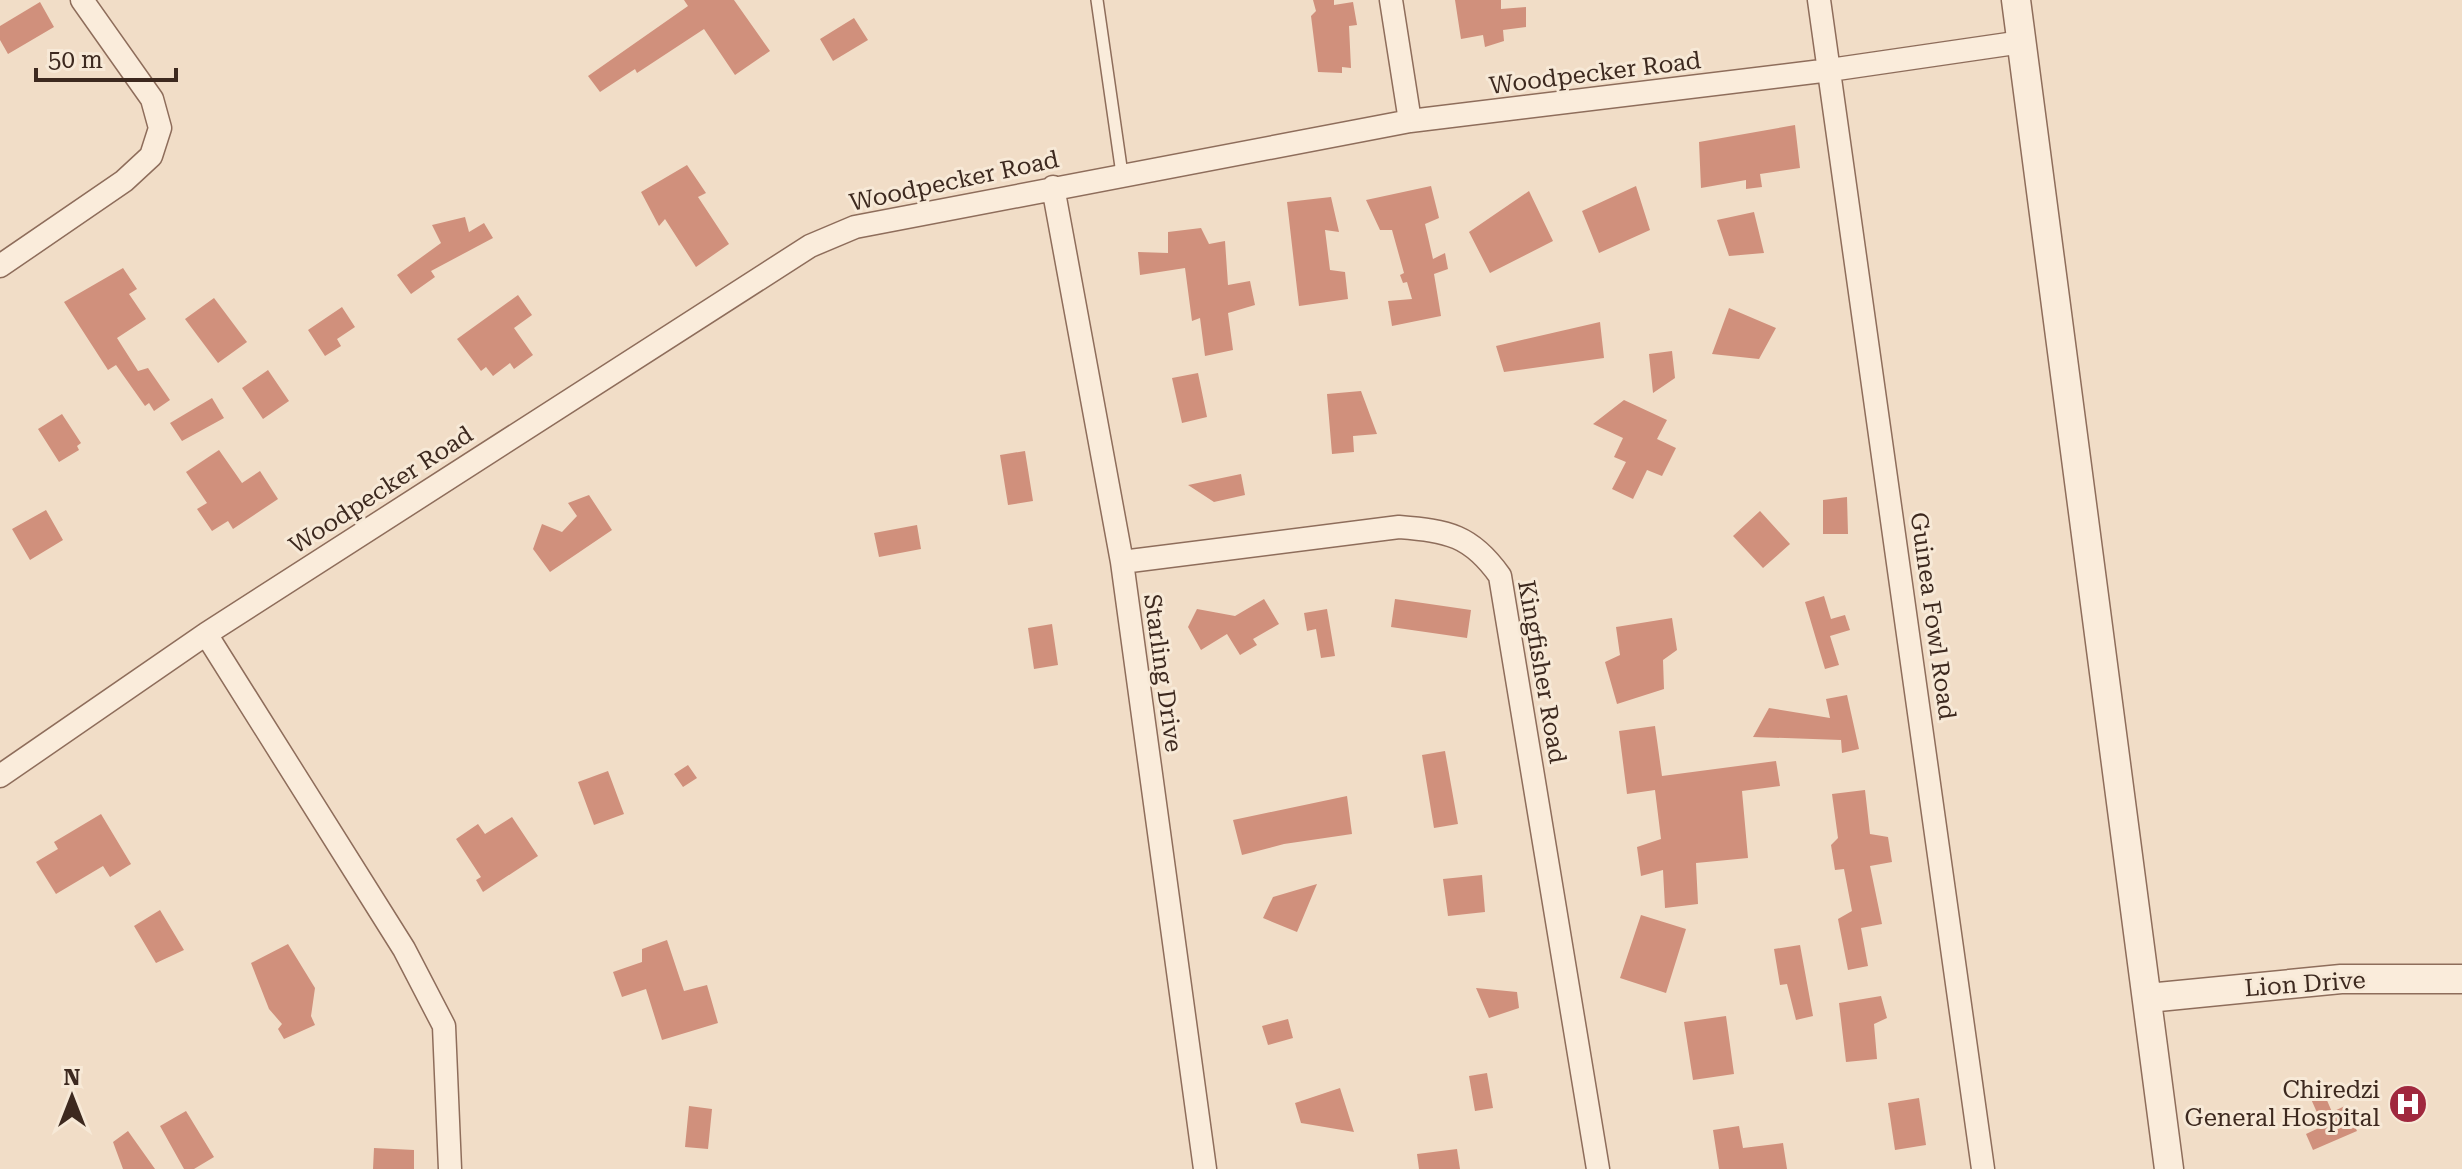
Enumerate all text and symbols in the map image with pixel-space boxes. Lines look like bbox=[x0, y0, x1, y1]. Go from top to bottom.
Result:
scale bar bbox=[36, 32, 176, 82]
text: 50 m bbox=[48, 46, 103, 74]
street label: Woodpecker Road bbox=[1487, 46, 1703, 100]
street label: Woodpecker Road bbox=[847, 145, 1061, 217]
street label: Woodpecker Road bbox=[284, 420, 478, 560]
street label: Guinea Fowl Road bbox=[1905, 510, 1961, 722]
street label: Kingfisher Road bbox=[1512, 578, 1572, 766]
street label: Starling Drive bbox=[1138, 592, 1188, 754]
street label: Lion Drive bbox=[2243, 966, 2367, 1002]
north arrow bbox=[32, 1057, 112, 1137]
text: N bbox=[64, 1065, 81, 1090]
place label: Chiredzi General Hospital bbox=[2185, 1076, 2380, 1132]
hospital icon: Chiredzi General Hospital bbox=[2387, 1083, 2429, 1125]

